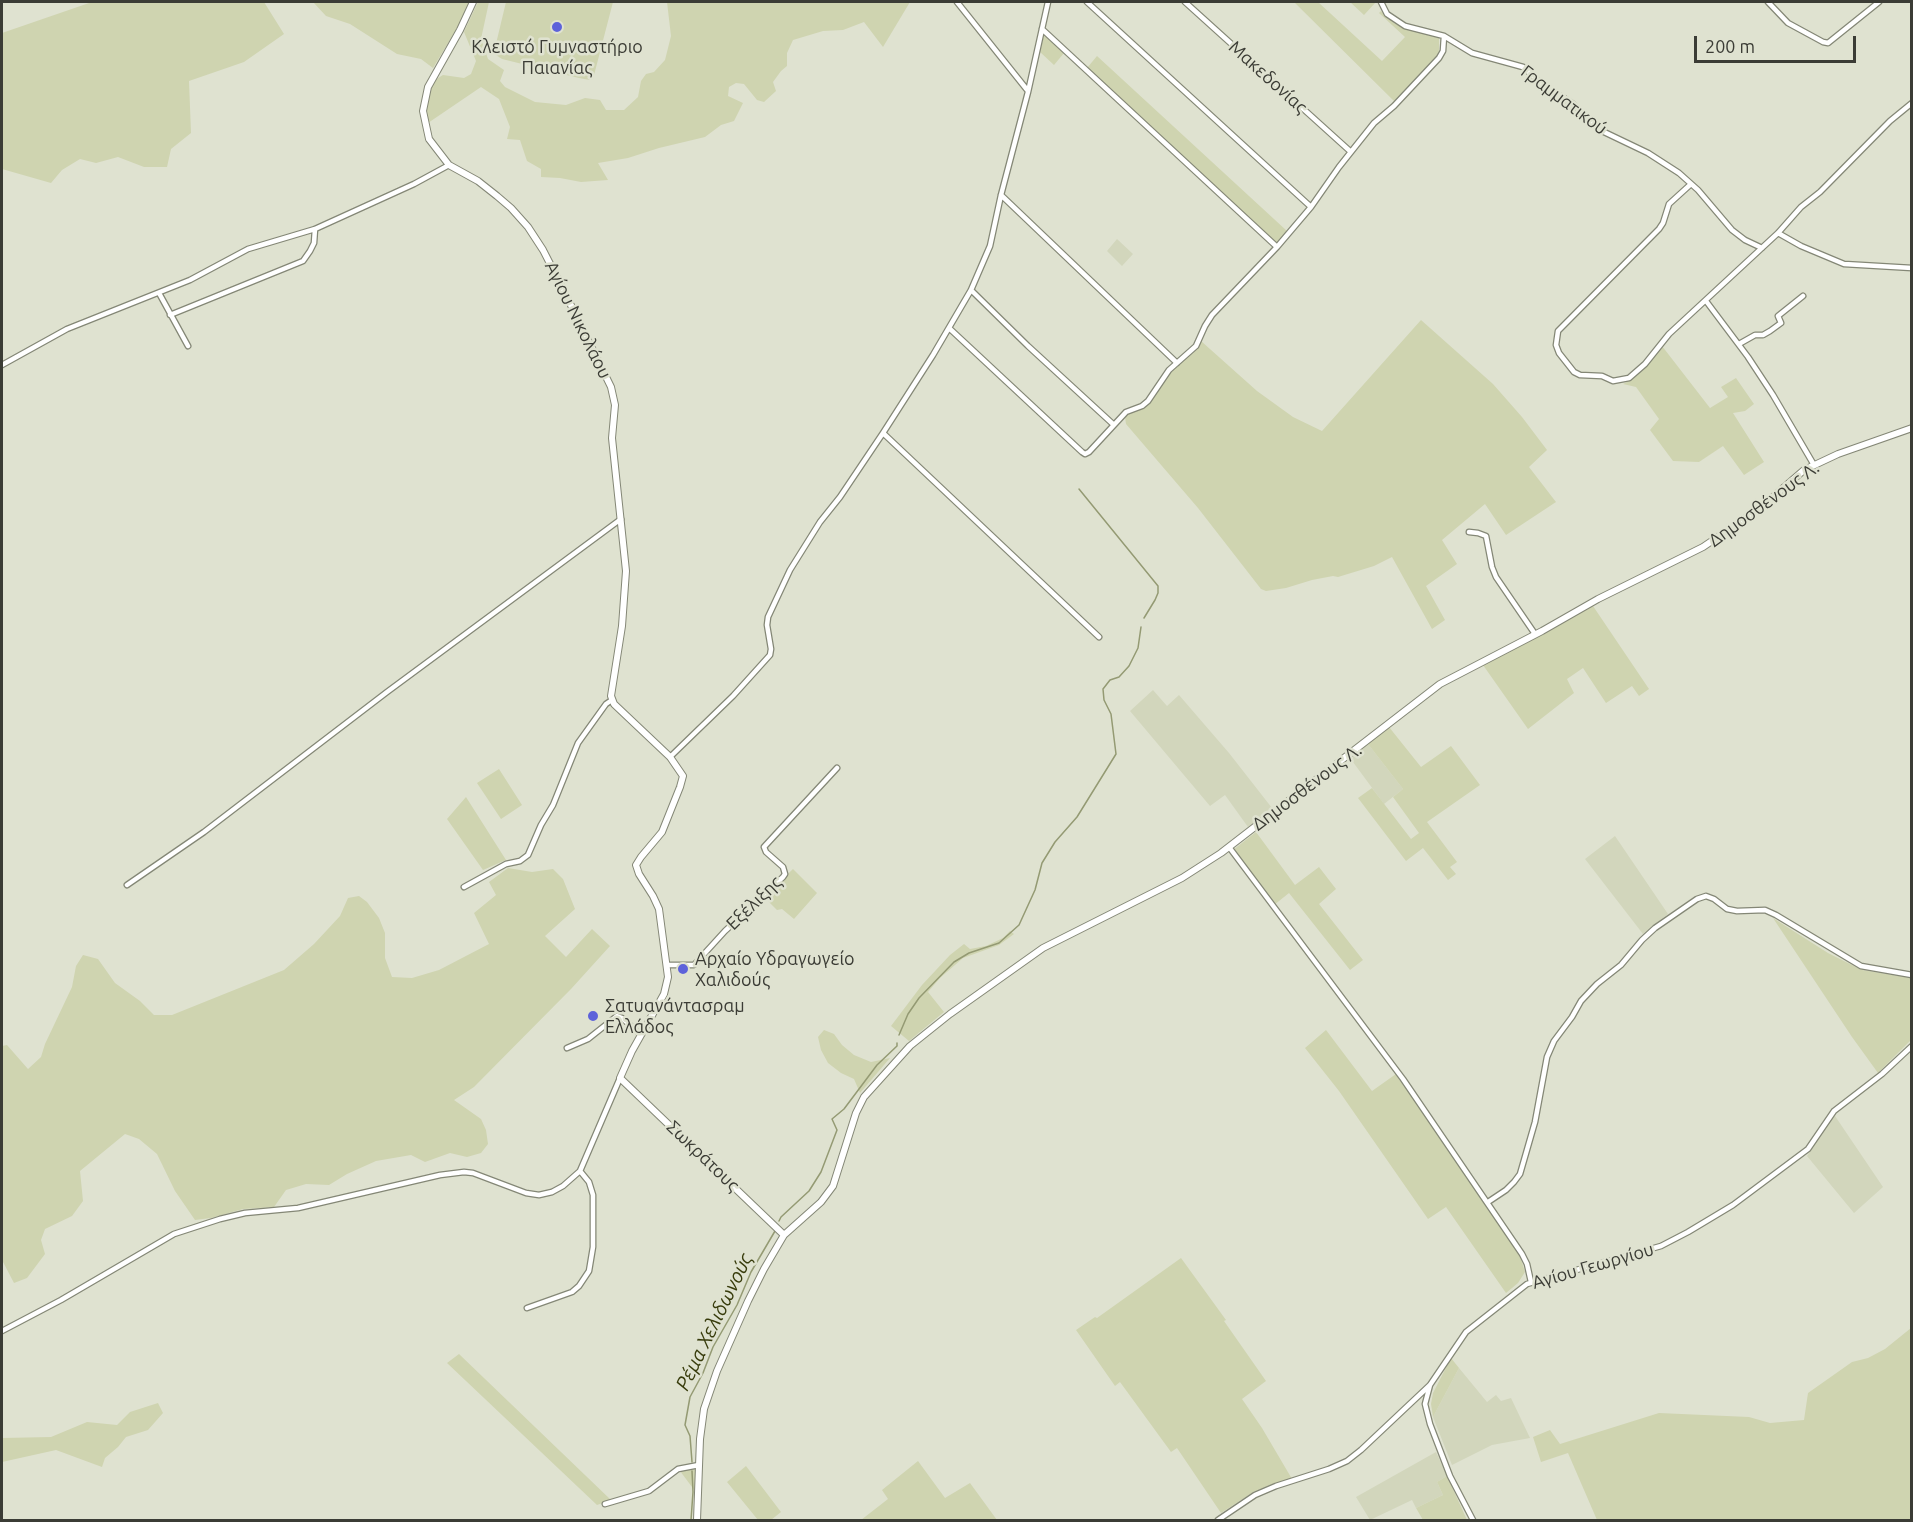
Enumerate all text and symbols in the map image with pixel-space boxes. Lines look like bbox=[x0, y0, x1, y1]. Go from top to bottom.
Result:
marker: Κλειστό Γυμναστήριο Παιανίας bbox=[550, 20, 564, 34]
scale bar bbox=[1697, 24, 1859, 62]
place label: Κλειστό Γυμναστήριο Παιανίας bbox=[471, 36, 643, 78]
street label: Μακεδονίας bbox=[1224, 36, 1312, 118]
text: 200 m bbox=[1705, 36, 1755, 56]
street label: Γραμματικού bbox=[1517, 61, 1611, 139]
street label: Αγίου Νικολάου bbox=[540, 258, 616, 382]
street label: Δημοσθένους Λ. bbox=[1704, 457, 1824, 551]
street label: Δημοσθένους Λ. bbox=[1248, 739, 1366, 835]
street label: Εξέλιξης bbox=[722, 871, 786, 935]
place label: Αρχαίο Υδραγωγείο Χαλιδούς bbox=[695, 948, 855, 990]
marker: Αρχαίο Υδραγωγείο Χαλιδούς bbox=[676, 962, 690, 976]
place label: Σατυανάντασραμ Ελλάδος bbox=[605, 995, 745, 1038]
marker: Σατυανάντασραμ Ελλάδος bbox=[586, 1009, 600, 1023]
street label: Σωκράτους bbox=[662, 1116, 744, 1196]
street label: Αγίου Γεωργίου bbox=[1530, 1238, 1656, 1294]
water label: Ρέμα Χελιδωνούς bbox=[671, 1250, 757, 1394]

